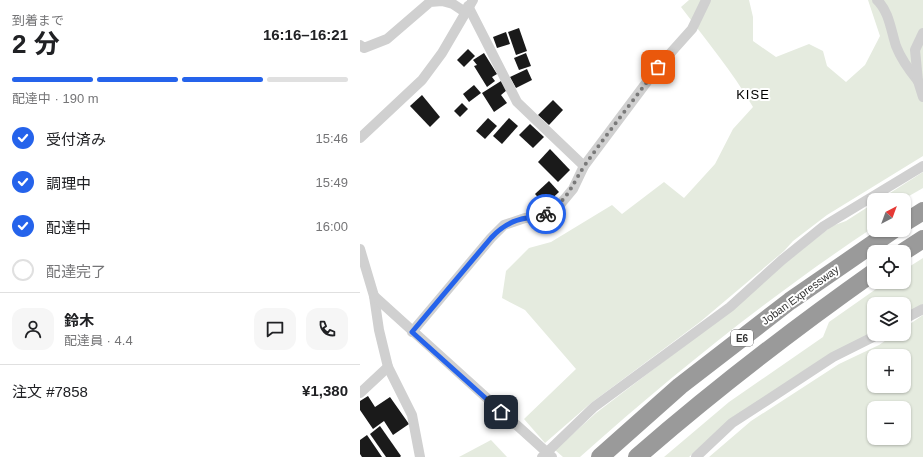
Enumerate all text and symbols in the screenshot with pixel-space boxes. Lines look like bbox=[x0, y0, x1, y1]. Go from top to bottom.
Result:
text: 到着まで bbox=[12, 13, 64, 28]
text: 16:16–16:21 bbox=[263, 26, 348, 43]
text: 2 分 bbox=[12, 29, 60, 59]
pin bbox=[641, 50, 675, 84]
icon: bag bbox=[647, 56, 669, 78]
district label: KISE bbox=[736, 87, 770, 102]
text: 配達中 · 190 m bbox=[12, 91, 99, 106]
icon: check bbox=[12, 127, 34, 149]
text: 受付済み bbox=[46, 131, 106, 148]
text: 15:46 bbox=[315, 131, 348, 146]
icon: check bbox=[12, 171, 34, 193]
text: 調理中 bbox=[46, 175, 91, 192]
text: 15:49 bbox=[315, 175, 348, 190]
north arrow bbox=[867, 193, 911, 237]
map controls bbox=[867, 193, 911, 445]
courier bbox=[526, 194, 566, 234]
icon: bike bbox=[535, 203, 557, 225]
icon: check bbox=[12, 215, 34, 237]
text: 配達中 bbox=[46, 219, 91, 236]
text: 16:00 bbox=[315, 219, 348, 234]
button: locate bbox=[867, 245, 911, 289]
text: 配達完了 bbox=[46, 263, 106, 280]
street label: Joban Expressway bbox=[759, 263, 841, 327]
button: layers bbox=[867, 297, 911, 341]
button: person bbox=[12, 308, 54, 350]
button: chat bbox=[254, 308, 296, 350]
button: phone bbox=[306, 308, 348, 350]
text: 鈴木 bbox=[64, 312, 94, 329]
road number: E6 bbox=[731, 330, 753, 346]
text: 配達員 · 4.4 bbox=[64, 333, 133, 348]
button: + bbox=[867, 349, 911, 393]
text: ¥1,380 bbox=[302, 382, 348, 399]
text: 注文 #7858 bbox=[12, 383, 88, 400]
pin bbox=[484, 395, 518, 429]
icon: home bbox=[490, 401, 512, 423]
button: − bbox=[867, 401, 911, 445]

